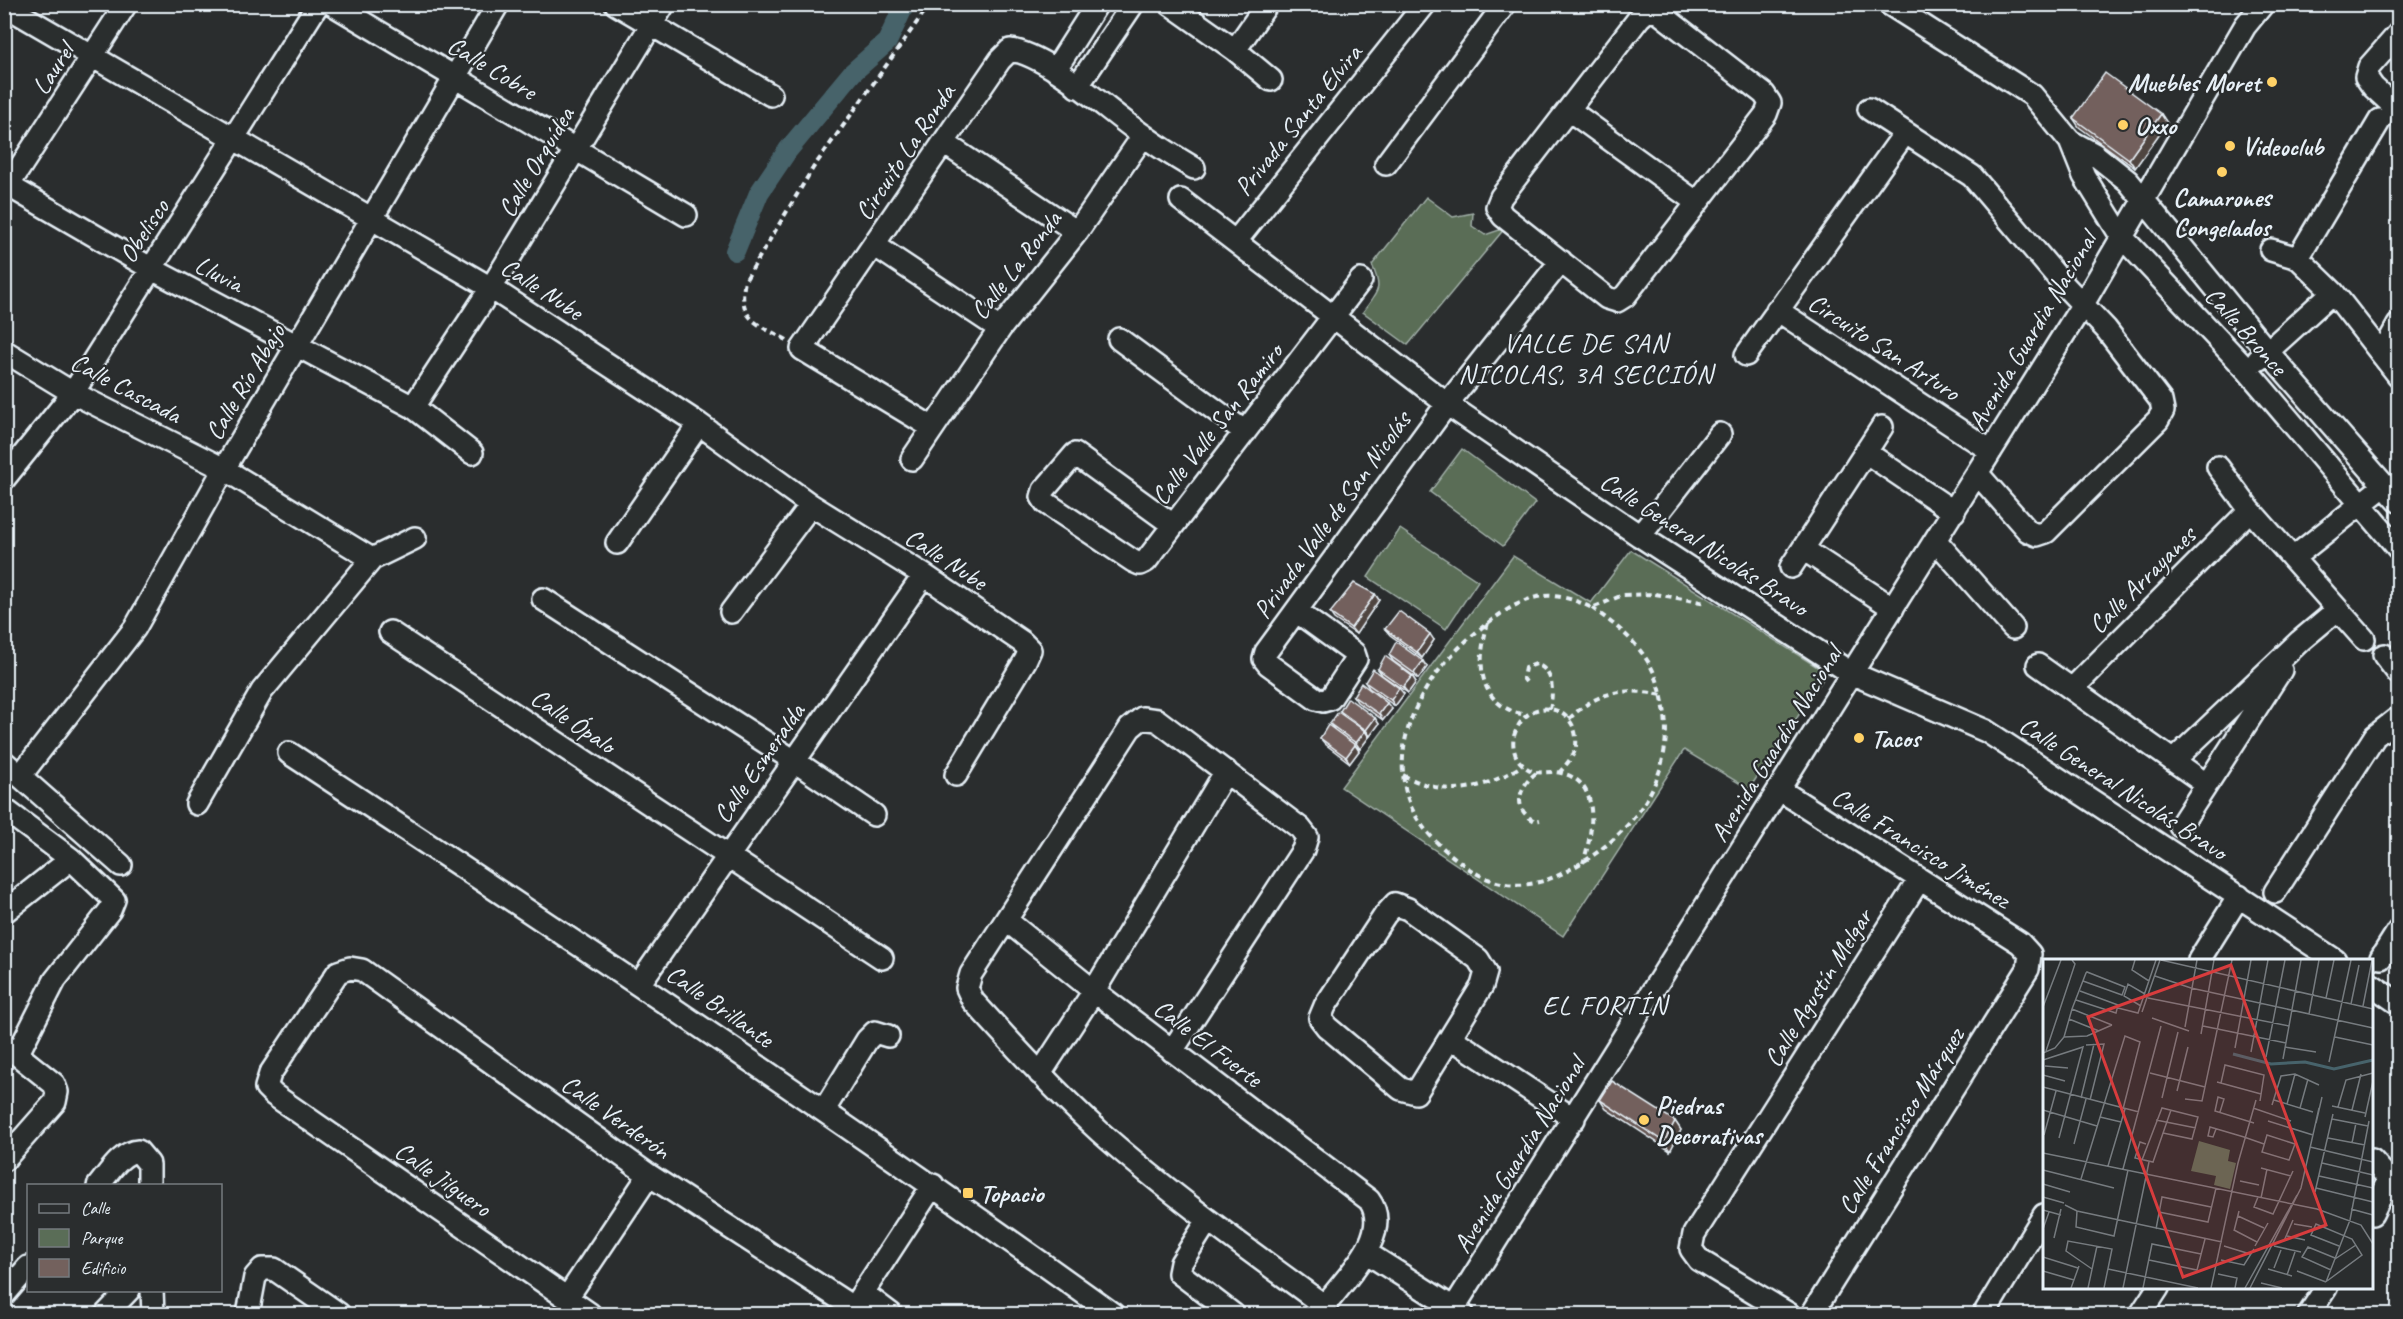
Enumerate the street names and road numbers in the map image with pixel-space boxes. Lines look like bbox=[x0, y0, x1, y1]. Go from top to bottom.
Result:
street label: Calle Cobre bbox=[442, 29, 545, 109]
street label: Laurel bbox=[24, 33, 84, 101]
street label: Privada Santa Elvira bbox=[1227, 36, 1370, 203]
street label: Circuito La Ronda bbox=[847, 76, 964, 226]
street label: Calle Orquídea bbox=[490, 100, 583, 223]
street label: Obelisco bbox=[111, 191, 178, 269]
street label: Calle La Ronda bbox=[963, 203, 1070, 326]
street label: Avenida Guardia Nacional bbox=[1960, 222, 2106, 436]
street label: Lluvia bbox=[189, 248, 251, 301]
street label: Calle Nube bbox=[495, 250, 591, 329]
street label: Calle Bronce bbox=[2198, 280, 2296, 384]
street label: Circuito San Arturo bbox=[1802, 286, 1968, 409]
street label: Calle Río Abajo bbox=[197, 316, 293, 446]
street label: Calle Valle San Ramiro bbox=[1144, 334, 1292, 511]
street label: Calle Cascada bbox=[65, 345, 188, 432]
street label: Privada Valle de San Nicolás bbox=[1246, 403, 1420, 625]
street label: Calle General Nicolás Bravo bbox=[1594, 464, 1817, 625]
street label: Calle Arrayanes bbox=[2081, 518, 2204, 641]
street label: Calle Nube bbox=[899, 520, 995, 599]
street label: Avenida Guardia Nacional bbox=[1702, 636, 1852, 848]
street label: Calle Ópalo bbox=[524, 681, 624, 763]
street label: Calle Esmeralda bbox=[706, 696, 813, 829]
street label: Calle General Nicolás Bravo bbox=[2013, 708, 2236, 869]
street label: Calle Francisco Jiménez bbox=[1826, 780, 2019, 917]
street label: Calle Agustín Melgar bbox=[1756, 901, 1881, 1073]
street label: Calle Brillante bbox=[660, 957, 781, 1056]
street label: Calle El Fuerte bbox=[1147, 991, 1270, 1096]
street label: Calle Francisco Márquez bbox=[1830, 1020, 1973, 1220]
street label: Avenida Guardia Nacional bbox=[1445, 1047, 1595, 1259]
street label: Calle Verderón bbox=[555, 1067, 678, 1167]
street label: Calle Jilguero bbox=[388, 1134, 499, 1225]

